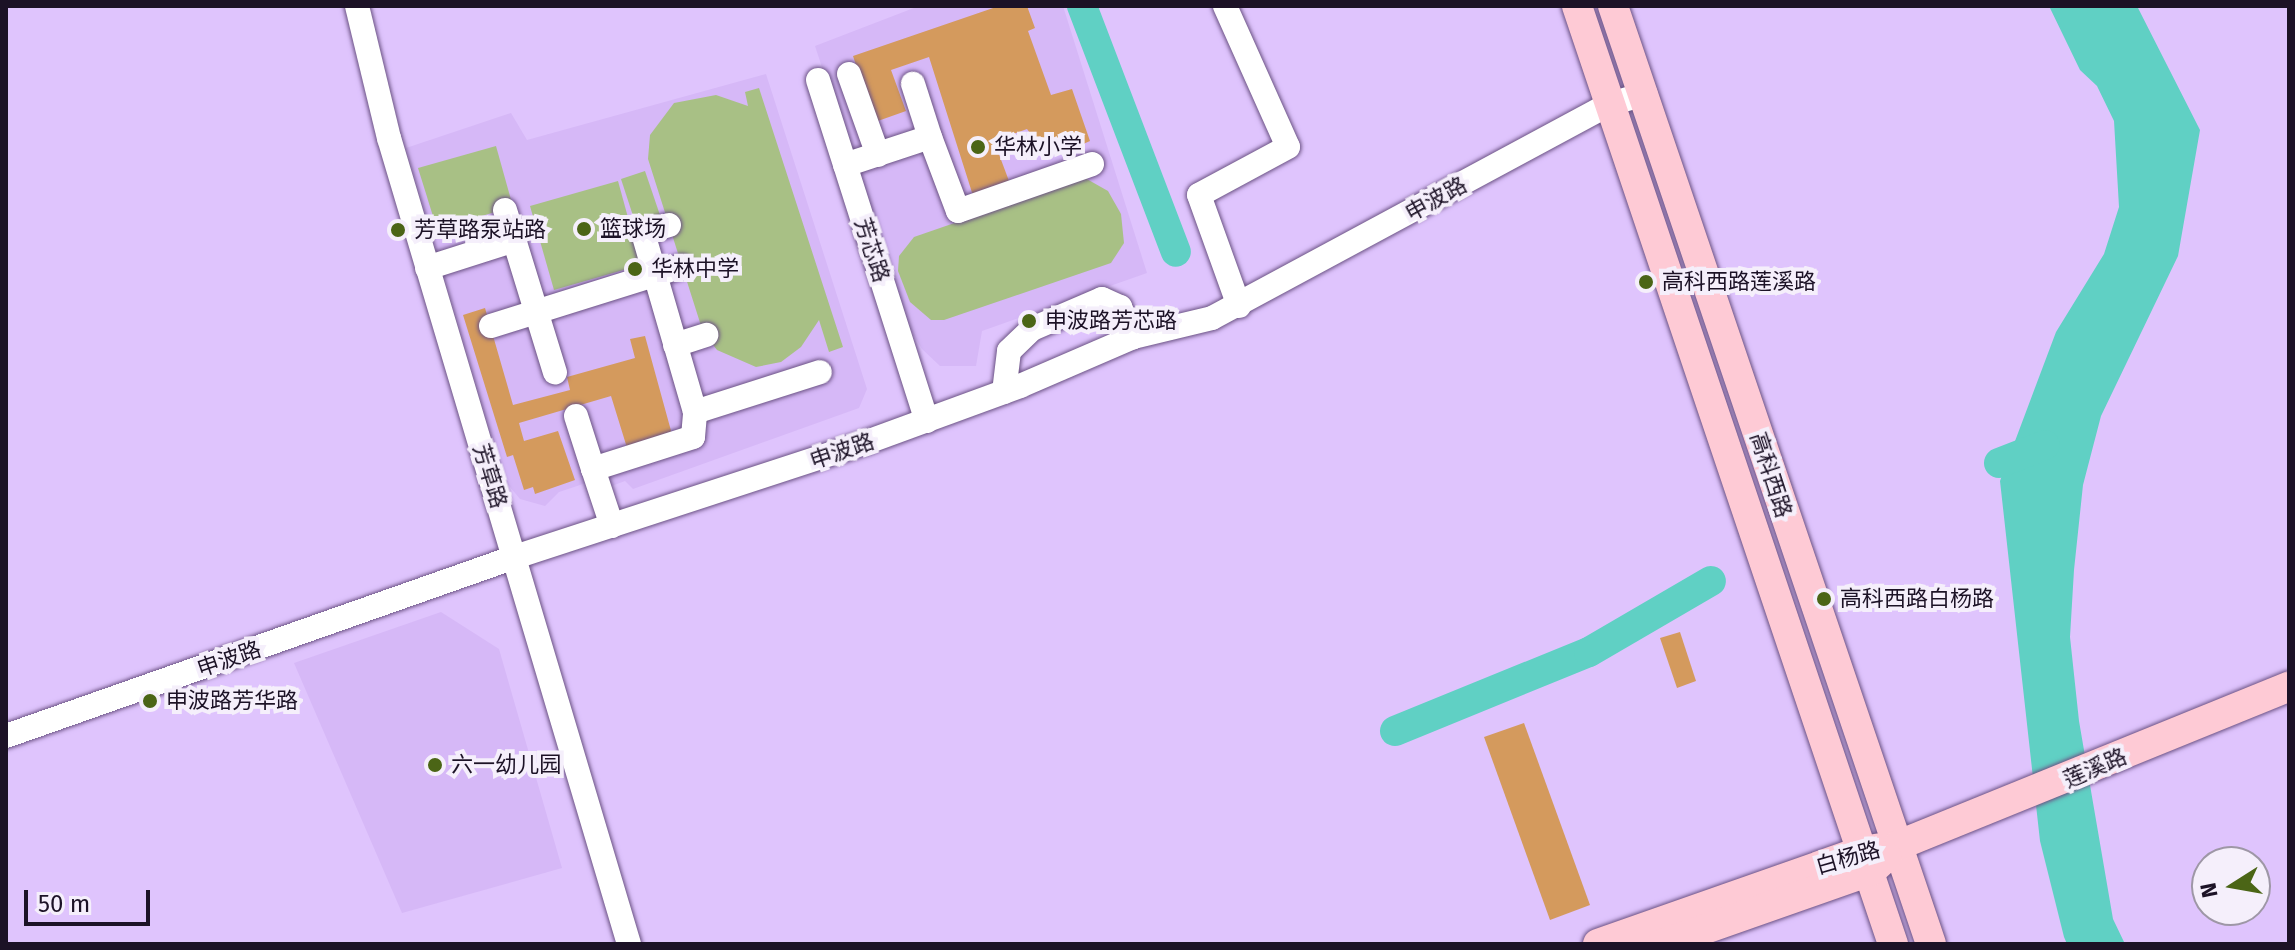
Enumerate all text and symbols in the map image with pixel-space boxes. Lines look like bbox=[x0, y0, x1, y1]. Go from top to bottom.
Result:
place label: 华林小学 bbox=[994, 134, 1082, 160]
marker: 华林小学 bbox=[969, 138, 987, 156]
street label: 申波路 bbox=[1401, 171, 1471, 227]
street label: 芳芯路 bbox=[849, 215, 895, 285]
place label: 篮球场 bbox=[600, 216, 666, 242]
place label: 芳草路泵站路 bbox=[414, 217, 546, 243]
marker: 篮球场 bbox=[575, 220, 593, 238]
marker: 芳草路泵站路 bbox=[389, 221, 407, 239]
place label: 华林中学 bbox=[651, 256, 739, 282]
marker: 华林中学 bbox=[626, 260, 644, 278]
place label: 高科西路莲溪路 bbox=[1662, 269, 1816, 295]
marker: 高科西路莲溪路 bbox=[1637, 273, 1655, 291]
place label: 申波路芳芯路 bbox=[1045, 308, 1177, 334]
marker: 申波路芳芯路 bbox=[1020, 312, 1038, 330]
street label: 申波路 bbox=[807, 428, 877, 474]
street label: 高科西路 bbox=[1745, 429, 1797, 521]
street label: 芳草路 bbox=[468, 441, 512, 511]
place label: 高科西路白杨路 bbox=[1840, 586, 1994, 612]
marker: 高科西路白杨路 bbox=[1815, 590, 1833, 608]
street label: 申波路 bbox=[194, 636, 264, 682]
place label: 申波路芳华路 bbox=[166, 688, 298, 714]
marker: 申波路芳华路 bbox=[141, 692, 159, 710]
street label: 莲溪路 bbox=[2059, 743, 2131, 793]
place label: 六一幼儿园 bbox=[451, 752, 561, 778]
marker: 六一幼儿园 bbox=[426, 756, 444, 774]
street label: 白杨路 bbox=[1813, 836, 1883, 880]
north arrow bbox=[2191, 846, 2271, 926]
scale bar bbox=[28, 874, 154, 924]
text: N bbox=[2194, 881, 2224, 900]
text: 50 m bbox=[38, 890, 90, 918]

